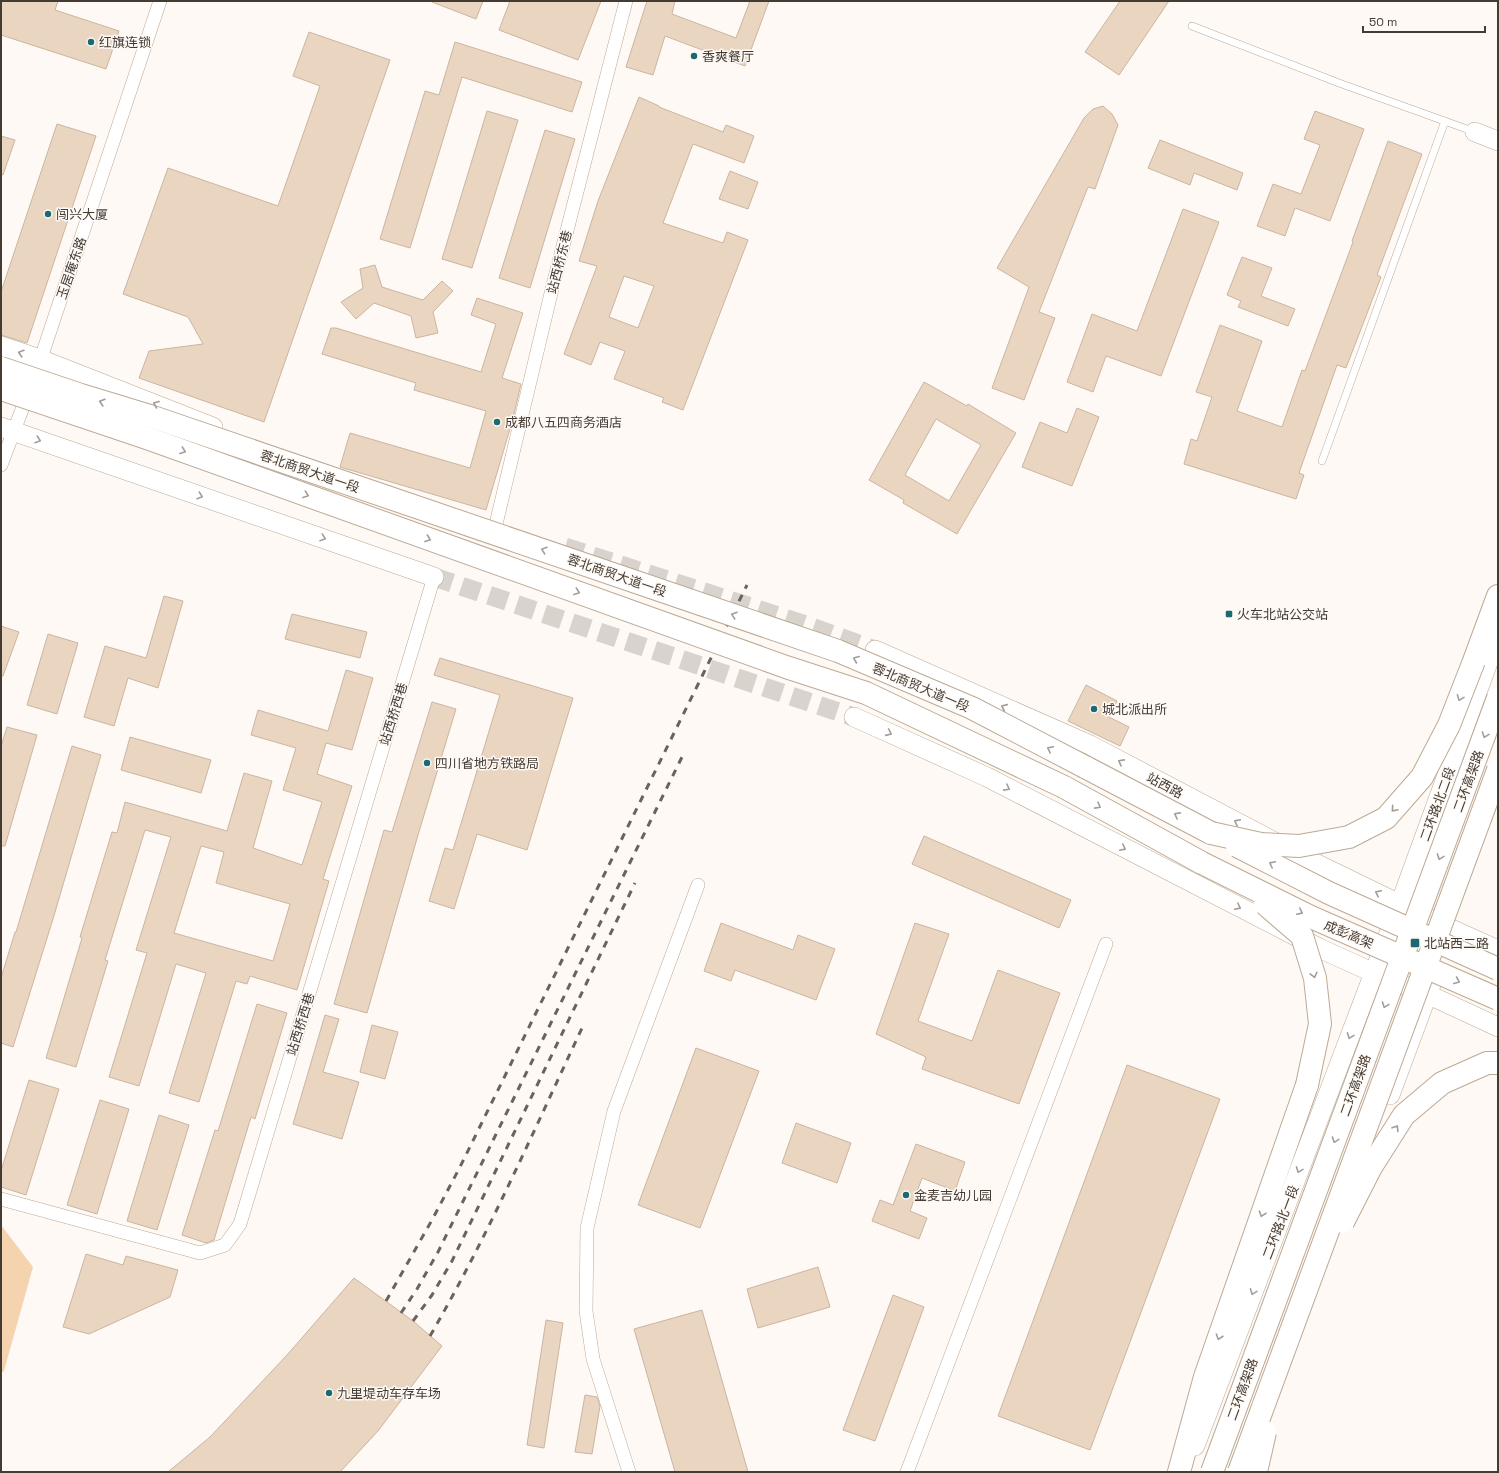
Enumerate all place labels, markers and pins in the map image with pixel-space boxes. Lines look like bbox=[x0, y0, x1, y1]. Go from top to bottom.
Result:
place label: 红旗连锁 bbox=[99, 34, 151, 51]
marker: 红旗连锁 bbox=[86, 37, 96, 47]
place label: 香爽餐厅 bbox=[702, 48, 754, 65]
marker: 香爽餐厅 bbox=[689, 51, 699, 61]
place label: 闯兴大厦 bbox=[56, 206, 108, 223]
marker: 闯兴大厦 bbox=[43, 209, 53, 219]
place label: 成都八五四商务酒店 bbox=[505, 414, 622, 431]
marker: 成都八五四商务酒店 bbox=[492, 417, 502, 427]
place label: 火车北站公交站 bbox=[1237, 606, 1328, 623]
marker: 火车北站公交站 bbox=[1224, 609, 1234, 619]
place label: 城北派出所 bbox=[1102, 701, 1167, 718]
marker: 城北派出所 bbox=[1089, 704, 1099, 714]
place label: 四川省地方铁路局 bbox=[435, 755, 539, 772]
marker: 四川省地方铁路局 bbox=[422, 758, 432, 768]
place label: 北站西二路 bbox=[1424, 935, 1489, 952]
marker: 北站西二路 bbox=[1409, 937, 1421, 949]
place label: 金麦吉幼儿园 bbox=[914, 1187, 992, 1204]
marker: 金麦吉幼儿园 bbox=[901, 1190, 911, 1200]
place label: 九里堤动车存车场 bbox=[337, 1385, 441, 1402]
marker: 九里堤动车存车场 bbox=[324, 1388, 334, 1398]

